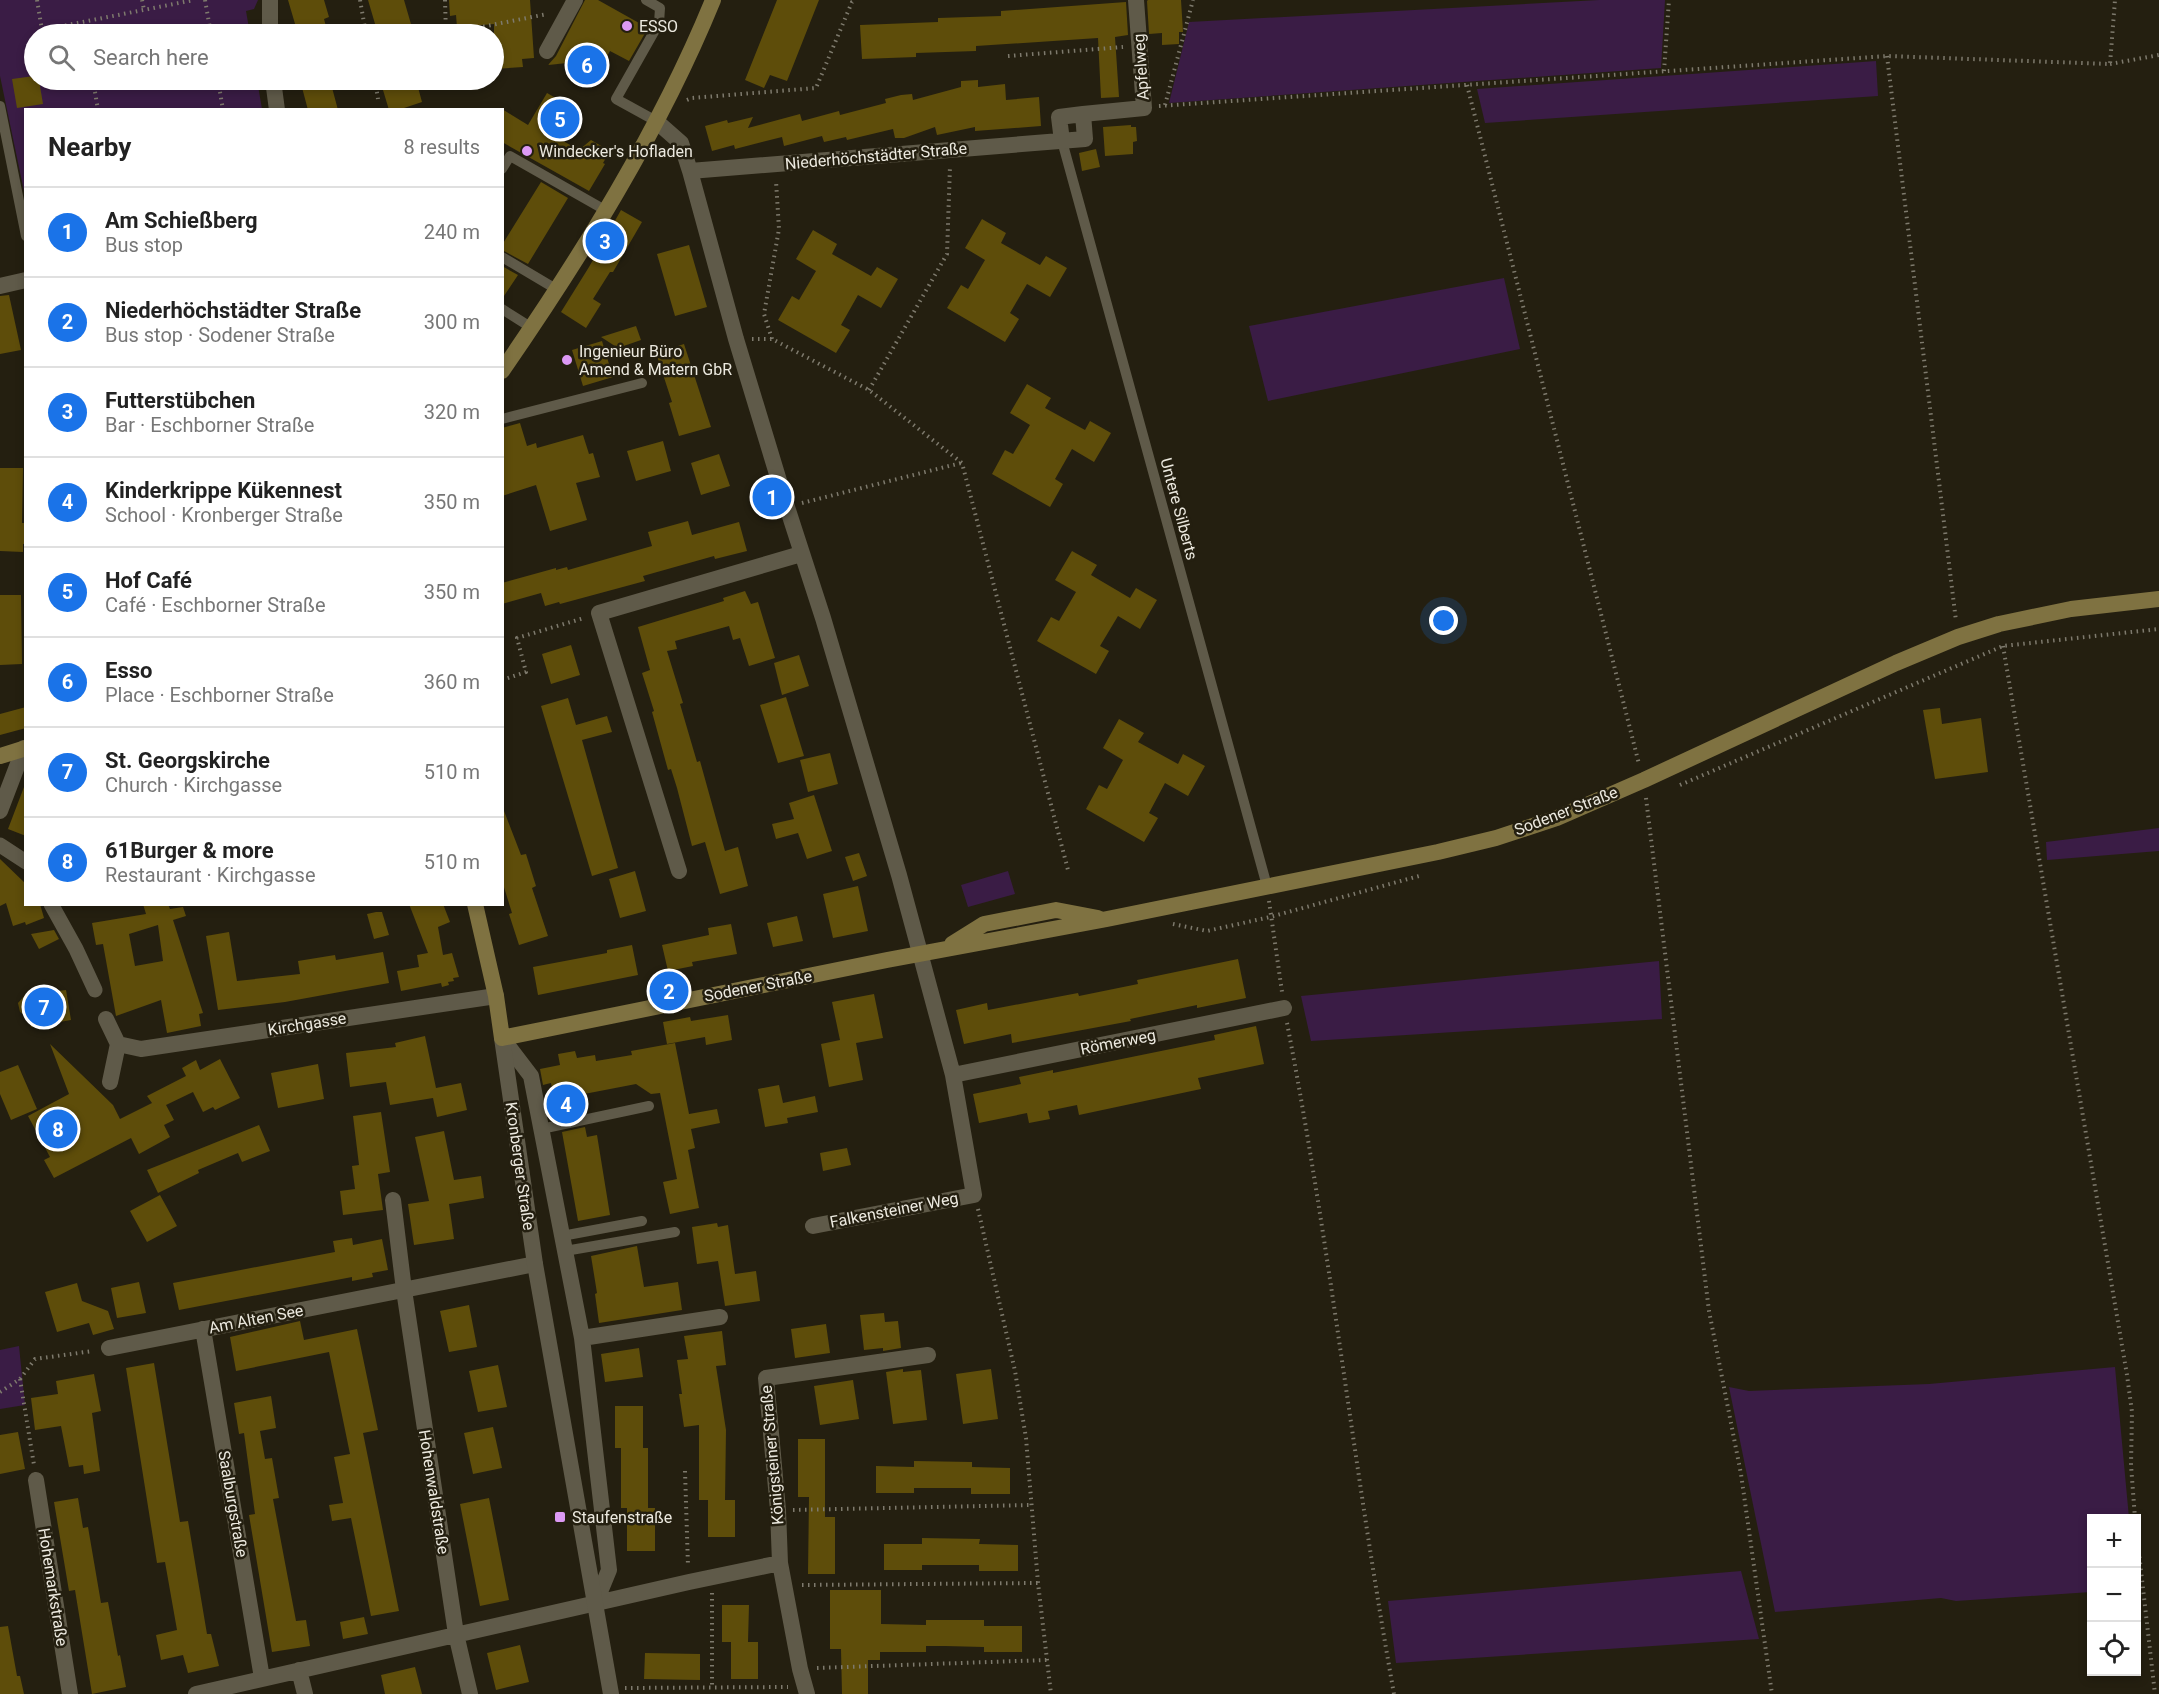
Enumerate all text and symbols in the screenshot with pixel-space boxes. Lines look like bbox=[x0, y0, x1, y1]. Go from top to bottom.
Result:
place label: ESSO bbox=[639, 17, 678, 36]
marker: ESSO bbox=[620, 19, 634, 33]
search box bbox=[24, 24, 504, 90]
street label: Apfelweg bbox=[1129, 33, 1153, 101]
icon: search bbox=[45, 41, 78, 74]
pin: 6 bbox=[568, 42, 606, 88]
text: Search here bbox=[93, 45, 209, 70]
pin: 5 bbox=[540, 96, 580, 142]
text: Nearby bbox=[48, 132, 131, 162]
text: 8 results bbox=[404, 135, 480, 159]
street label: Niederhöchstädter Straße bbox=[784, 139, 968, 173]
place label: Windecker's Hofladen bbox=[539, 142, 693, 161]
marker: Windecker's Hofladen bbox=[520, 144, 534, 158]
text: Am Schießberg bbox=[105, 208, 258, 233]
pin: 3 bbox=[586, 218, 624, 264]
text: 1 bbox=[62, 220, 73, 244]
text: 240 m bbox=[424, 220, 480, 244]
text: Bus stop bbox=[105, 233, 183, 257]
text: Niederhöchstädter Straße bbox=[105, 298, 361, 323]
text: 2 bbox=[62, 310, 73, 334]
text: 300 m bbox=[424, 310, 480, 334]
text: Bus stop · Sodener Straße bbox=[105, 323, 335, 347]
place label: Ingenieur Büro Amend & Matern GbR bbox=[579, 342, 732, 379]
marker: Ingenieur Büro Amend & Matern GbR bbox=[560, 353, 574, 367]
text: Futterstübchen bbox=[105, 388, 255, 413]
text: 3 bbox=[62, 400, 73, 424]
text: 320 m bbox=[424, 400, 480, 424]
text: Bar · Eschborner Straße bbox=[105, 413, 314, 437]
street label: Untere Silberts bbox=[1156, 456, 1202, 562]
pin: 1 bbox=[752, 474, 792, 520]
text: Kinderkrippe Kükennest bbox=[105, 478, 342, 503]
text: 4 bbox=[62, 490, 73, 514]
text: 350 m bbox=[424, 490, 480, 514]
text: School · Kronberger Straße bbox=[105, 503, 343, 527]
text: Hof Café bbox=[105, 568, 192, 593]
text: 5 bbox=[62, 580, 73, 604]
text: 350 m bbox=[424, 580, 480, 604]
text: Café · Eschborner Straße bbox=[105, 593, 326, 617]
your location bbox=[1429, 606, 1458, 635]
text: Esso bbox=[105, 658, 152, 683]
text: 6 bbox=[62, 670, 73, 694]
text: 360 m bbox=[424, 670, 480, 694]
text: Place · Eschborner Straße bbox=[105, 683, 334, 707]
text: St. Georgskirche bbox=[105, 748, 270, 773]
text: 7 bbox=[62, 760, 73, 784]
text: 510 m bbox=[424, 760, 480, 784]
text: Church · Kirchgasse bbox=[105, 773, 282, 797]
street label: Sodener Straße bbox=[1512, 783, 1620, 839]
text: 61Burger & more bbox=[105, 838, 274, 863]
text: 8 bbox=[62, 850, 73, 874]
text: 510 m bbox=[424, 850, 480, 874]
text: Restaurant · Kirchgasse bbox=[105, 863, 316, 887]
street label: Sodener Straße bbox=[702, 966, 814, 1006]
pin: 2 bbox=[650, 968, 688, 1014]
pin: 7 bbox=[24, 984, 63, 1030]
street label: Kirchgasse bbox=[266, 1008, 348, 1040]
street label: Römerweg bbox=[1079, 1025, 1157, 1059]
pin: 4 bbox=[546, 1082, 586, 1126]
street label: Kronberger Straße bbox=[502, 1101, 538, 1231]
pin: 8 bbox=[38, 1106, 78, 1152]
street label: Falkensteiner Weg bbox=[828, 1188, 960, 1232]
street label: Am Alten See bbox=[207, 1301, 305, 1337]
street label: Königsteiner Straße bbox=[756, 1385, 788, 1525]
street label: Hohenwaldstraße bbox=[415, 1428, 453, 1556]
street label: Saalburgstraße bbox=[214, 1449, 252, 1559]
place label: Staufenstraße bbox=[572, 1508, 672, 1527]
marker: Staufenstraße bbox=[553, 1510, 567, 1524]
map controls bbox=[2087, 1514, 2141, 1676]
button: + bbox=[2087, 1514, 2141, 1568]
street label: Hohemarkstraße bbox=[34, 1527, 72, 1647]
button: − bbox=[2087, 1568, 2141, 1622]
button: locate bbox=[2087, 1622, 2141, 1676]

